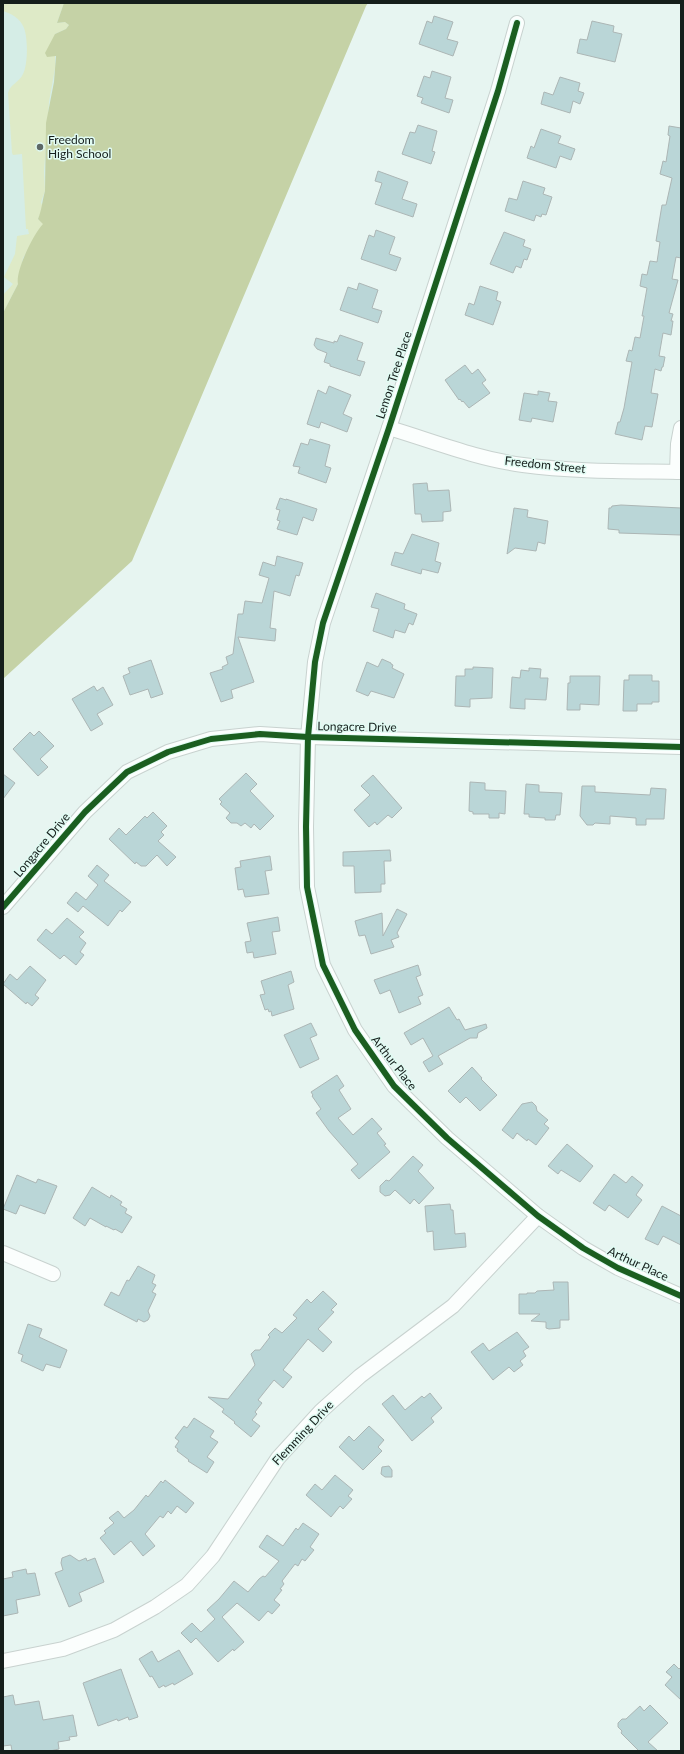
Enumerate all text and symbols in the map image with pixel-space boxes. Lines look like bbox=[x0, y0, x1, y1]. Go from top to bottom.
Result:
place label: Freedom High School bbox=[48, 132, 111, 161]
marker: Freedom High School bbox=[35, 142, 45, 152]
street label: Lemon Tree Place bbox=[372, 329, 415, 421]
street label: Freedom Street bbox=[504, 453, 587, 476]
street label: Longacre Drive bbox=[317, 718, 397, 735]
street label: Longacre Drive bbox=[10, 809, 73, 880]
street label: Arthur Place bbox=[368, 1032, 420, 1093]
street label: Arthur Place bbox=[605, 1243, 671, 1284]
street label: Flemming Drive bbox=[269, 1397, 336, 1468]

